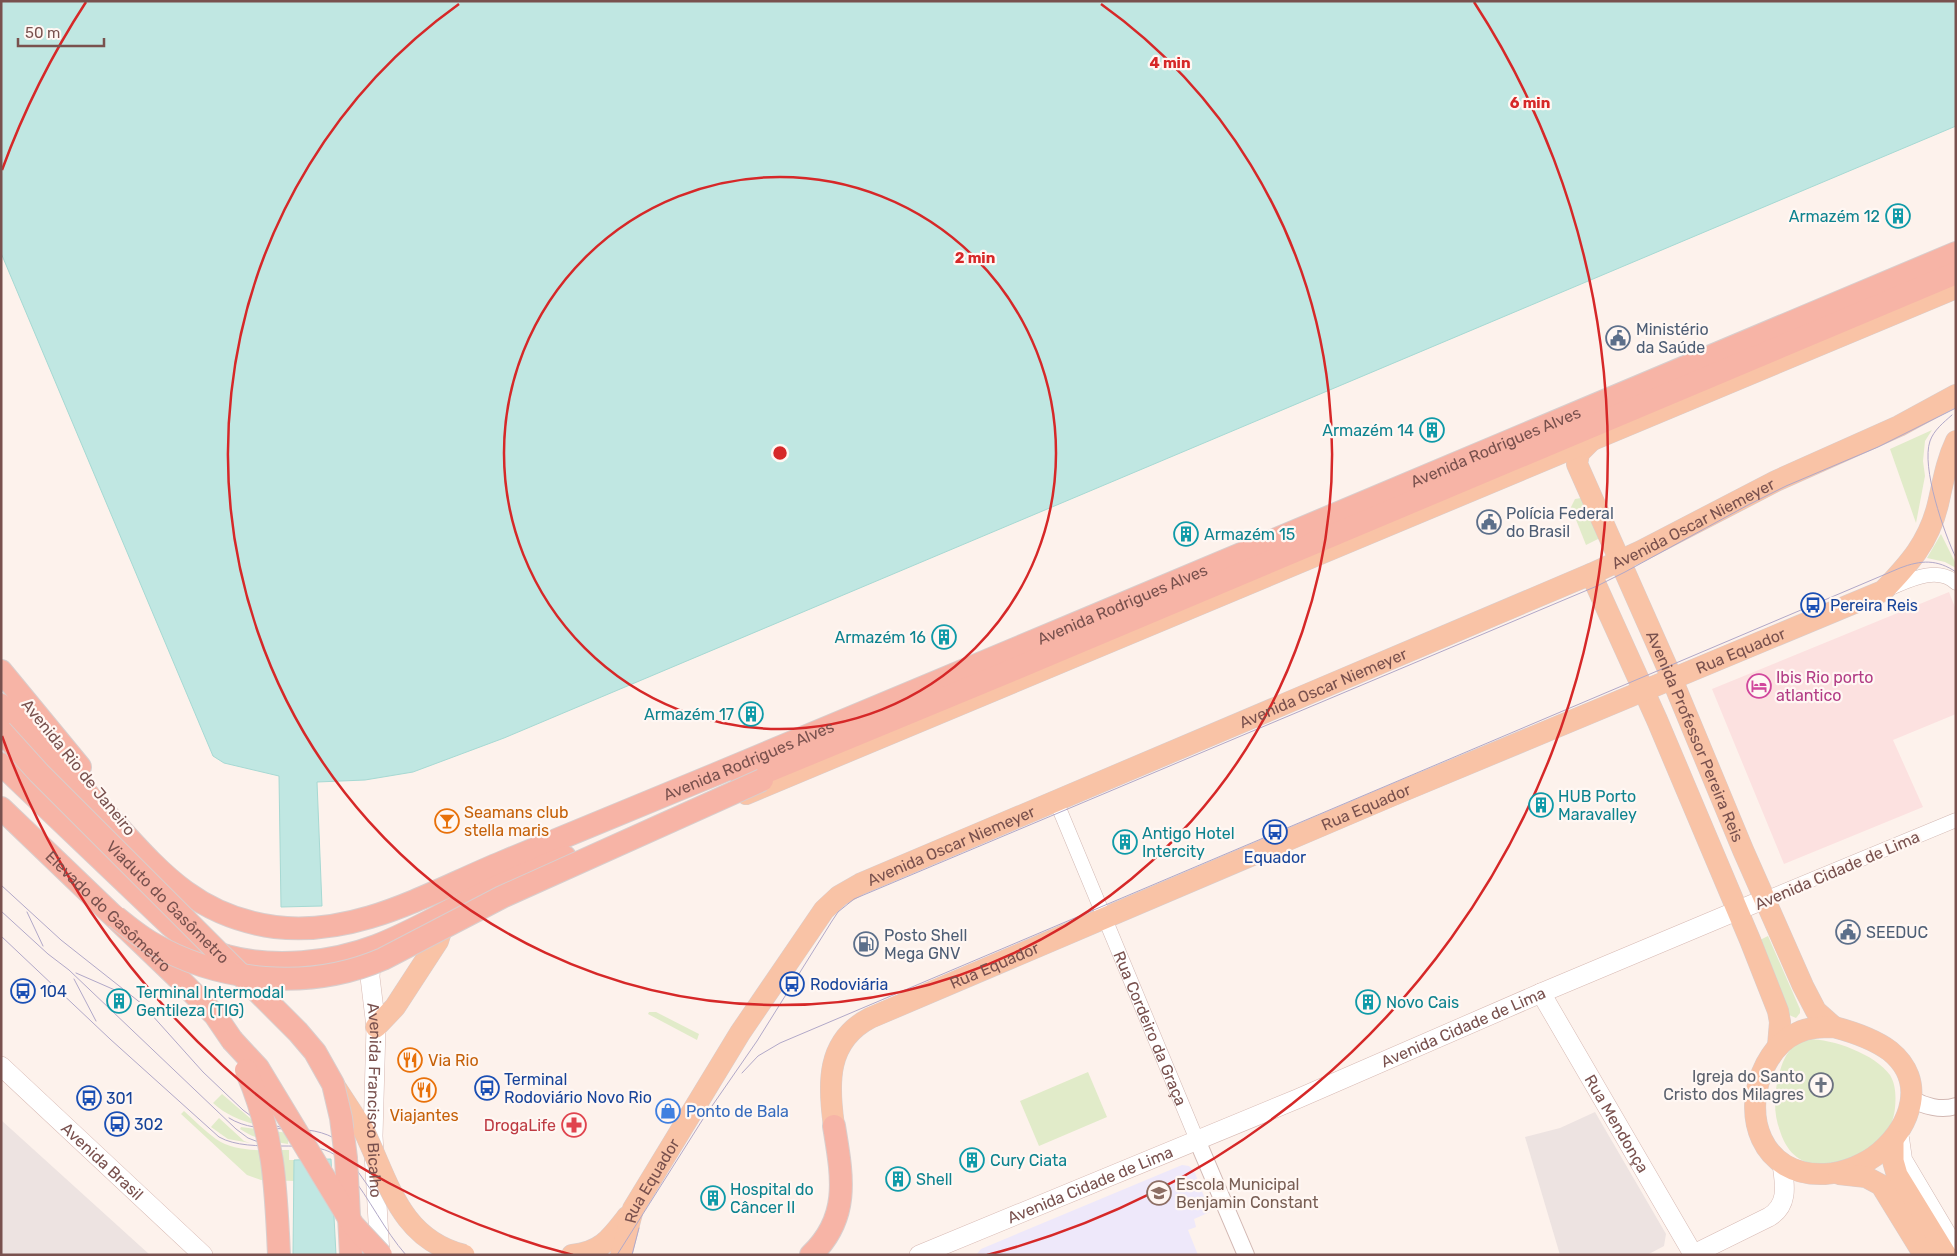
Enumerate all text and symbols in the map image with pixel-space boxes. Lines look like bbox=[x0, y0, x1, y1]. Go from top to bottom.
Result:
scale bar bbox=[18, 15, 104, 47]
text: 50 m bbox=[25, 24, 60, 42]
text: 4 min bbox=[1149, 54, 1191, 72]
text: 6 min bbox=[1510, 94, 1550, 112]
building icon: Armazém 12 bbox=[1885, 203, 1911, 229]
place label: Armazém 12 bbox=[1789, 207, 1880, 226]
text: 2 min bbox=[955, 249, 995, 267]
place label: Ministério da Saúde bbox=[1636, 320, 1709, 357]
public building icon: Ministério da Saúde bbox=[1605, 325, 1631, 351]
street label: Avenida Rodrigues Alves bbox=[1408, 403, 1583, 491]
building icon: Armazém 14 bbox=[1419, 417, 1445, 443]
place label: Armazém 14 bbox=[1322, 421, 1414, 440]
centre of rings bbox=[771, 444, 789, 462]
street label: Avenida Oscar Niemeyer bbox=[1609, 474, 1778, 573]
place label: Polícia Federal do Brasil bbox=[1506, 504, 1614, 541]
public building icon: Polícia Federal do Brasil bbox=[1476, 509, 1502, 535]
building icon: Armazém 15 bbox=[1173, 521, 1199, 547]
place label: Armazém 15 bbox=[1204, 525, 1295, 544]
street label: Avenida Rodrigues Alves bbox=[1034, 560, 1210, 649]
bus stop icon: Pereira Reis bbox=[1800, 592, 1826, 618]
place label: Pereira Reis bbox=[1830, 596, 1918, 615]
building icon: Armazém 16 bbox=[931, 624, 957, 650]
street label: Rua Equador bbox=[1693, 624, 1788, 678]
place label: Armazém 16 bbox=[835, 628, 926, 647]
street label: Avenida Professor Pereira Reis bbox=[1642, 628, 1748, 845]
street label: Avenida Oscar Niemeyer bbox=[1236, 644, 1410, 732]
place label: Ibis Rio porto atlantico bbox=[1776, 668, 1874, 705]
hotel icon: Ibis Rio porto atlantico bbox=[1746, 673, 1772, 699]
street label: Avenida Rio de Janeiro bbox=[18, 695, 139, 839]
building icon: Armazém 17 bbox=[738, 701, 764, 727]
place label: Armazém 17 bbox=[644, 705, 734, 724]
street label: Avenida Rodrigues Alves bbox=[661, 717, 837, 804]
street label: Rua Equador bbox=[1318, 780, 1414, 835]
place label: HUB Porto Maravalley bbox=[1558, 787, 1637, 824]
building icon: HUB Porto Maravalley bbox=[1528, 792, 1554, 818]
street label: Avenida Oscar Niemeyer bbox=[864, 802, 1038, 890]
place label: Seamans club stella maris bbox=[464, 803, 568, 840]
bar icon: Seamans club stella maris bbox=[434, 808, 460, 834]
bus stop icon: Equador bbox=[1262, 819, 1288, 845]
place label: Antigo Hotel Intercity bbox=[1142, 824, 1235, 861]
street label: Avenida Cidade de Lima bbox=[1752, 827, 1922, 914]
building icon: Antigo Hotel Intercity bbox=[1112, 829, 1138, 855]
street label: Viaduto do Gasômetro bbox=[102, 837, 233, 968]
street label: Elevado do Gasômetro bbox=[41, 847, 175, 976]
place label: Equador bbox=[1244, 848, 1306, 867]
public building icon: SEEDUC bbox=[1835, 919, 1861, 945]
place label: SEEDUC bbox=[1866, 923, 1928, 942]
place label: Posto Shell Mega GNV bbox=[884, 926, 967, 963]
fuel station icon: Posto Shell Mega GNV bbox=[853, 931, 879, 957]
street label: Rua Equador bbox=[947, 938, 1042, 993]
street label: Rua Cordeiro da Graça bbox=[1109, 948, 1191, 1109]
bus stop icon: Rodoviária bbox=[779, 971, 805, 997]
place label: Rodoviária bbox=[810, 975, 888, 994]
bus stop icon: 104 bbox=[10, 978, 36, 1004]
place label: 104 bbox=[40, 982, 67, 1001]
place label: Terminal Intermodal Gentileza (TIG) bbox=[136, 983, 284, 1020]
street label: Avenida Cidade de Lima bbox=[1378, 983, 1548, 1071]
building icon: Terminal Intermodal Gentileza (TIG) bbox=[106, 988, 132, 1014]
building icon: Novo Cais bbox=[1355, 989, 1381, 1015]
place label: Novo Cais bbox=[1386, 993, 1459, 1012]
street label: Avenida Francisco Bicalho bbox=[363, 1002, 386, 1198]
restaurant icon: Via Rio bbox=[397, 1047, 423, 1073]
place label: Via Rio bbox=[428, 1051, 479, 1070]
place label: Igreja do Santo Cristo dos Milagres bbox=[1663, 1067, 1804, 1104]
place label: Terminal Rodoviário Novo Rio bbox=[504, 1070, 652, 1107]
street label: Rua Mendonça bbox=[1581, 1071, 1653, 1176]
church icon: Igreja do Santo Cristo dos Milagres bbox=[1808, 1072, 1834, 1098]
bus stop icon: Terminal Rodoviário Novo Rio bbox=[474, 1075, 500, 1101]
restaurant icon: Viajantes bbox=[411, 1077, 437, 1103]
bus stop icon: 301 bbox=[76, 1085, 102, 1111]
place label: 301 bbox=[106, 1089, 133, 1108]
shop icon: Ponto de Bala bbox=[655, 1098, 681, 1124]
place label: Ponto de Bala bbox=[686, 1102, 789, 1121]
place label: Viajantes bbox=[389, 1106, 459, 1125]
bus stop icon: 302 bbox=[104, 1111, 130, 1137]
pharmacy icon: DrogaLife bbox=[561, 1112, 587, 1138]
place label: 302 bbox=[134, 1115, 163, 1134]
place label: DrogaLife bbox=[484, 1116, 556, 1135]
street label: Avenida Brasil bbox=[57, 1118, 147, 1204]
street label: Rua Equador bbox=[621, 1135, 684, 1225]
street label: Avenida Cidade de Lima bbox=[1005, 1142, 1176, 1228]
building icon: Cury Ciata bbox=[959, 1147, 985, 1173]
place label: Cury Ciata bbox=[990, 1151, 1067, 1170]
building icon: Shell bbox=[885, 1166, 911, 1192]
place label: Shell bbox=[916, 1170, 952, 1189]
place label: Escola Municipal Benjamin Constant bbox=[1176, 1175, 1319, 1212]
place label: Hospital do Câncer II bbox=[730, 1180, 814, 1217]
school or university icon: Escola Municipal Benjamin Constant bbox=[1146, 1180, 1172, 1206]
building icon: Hospital do Câncer II bbox=[700, 1185, 726, 1211]

